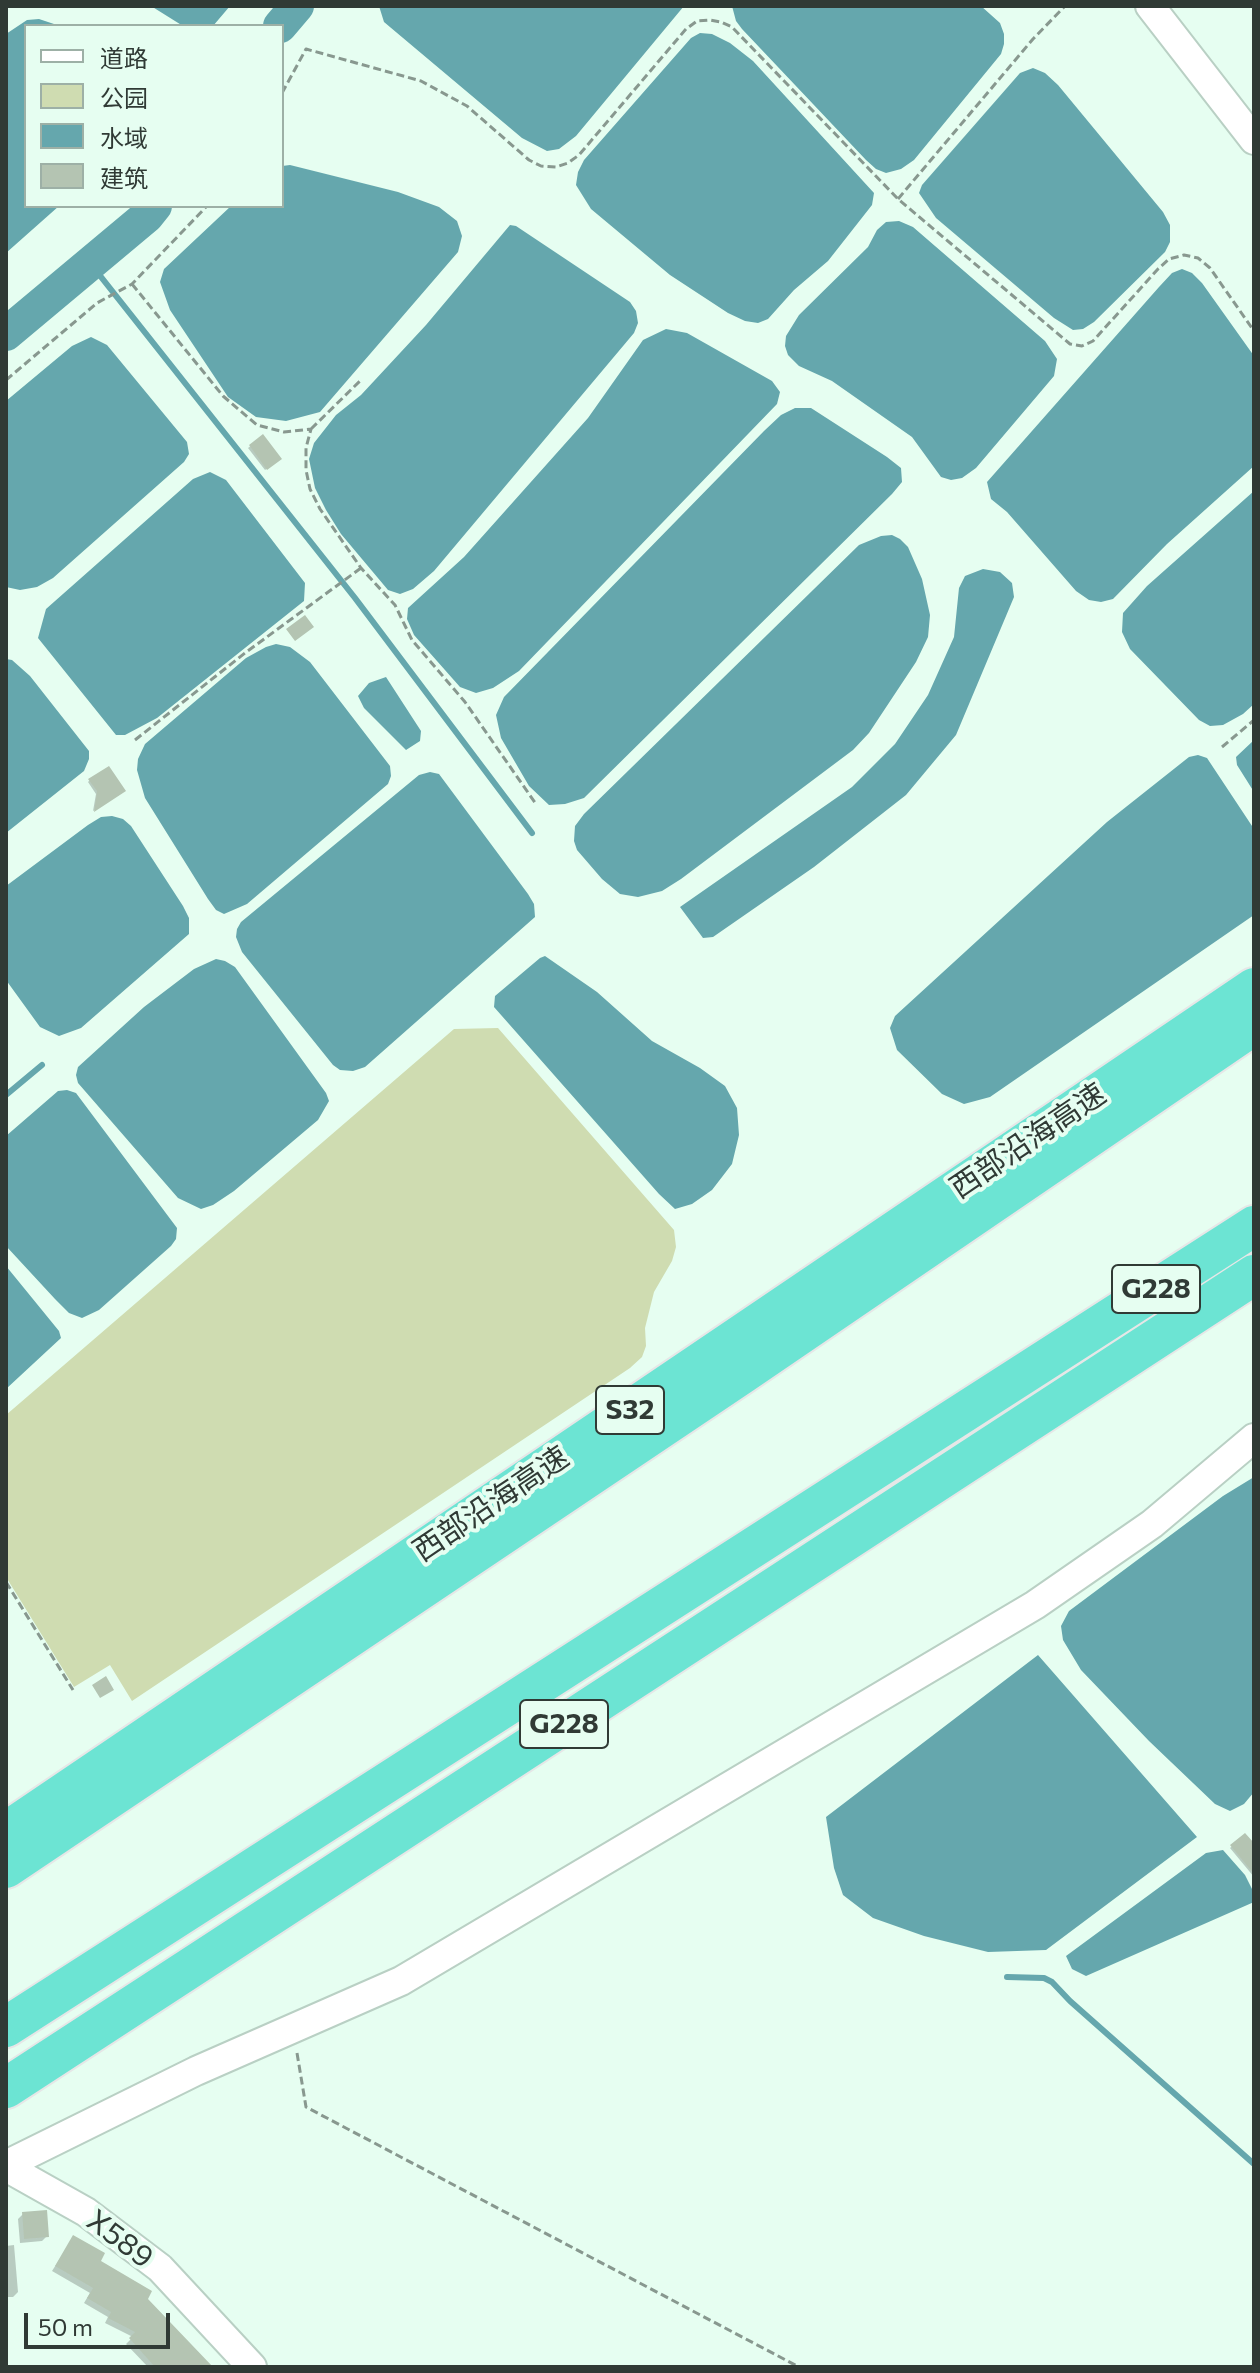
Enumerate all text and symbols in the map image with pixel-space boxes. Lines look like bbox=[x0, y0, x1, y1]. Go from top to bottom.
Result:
legend bbox=[24, 24, 284, 208]
text: 道路 bbox=[100, 43, 148, 72]
text: 公园 bbox=[100, 83, 148, 112]
text: 水域 bbox=[100, 123, 148, 152]
text: 建筑 bbox=[100, 163, 148, 192]
street label: 西部沿海高速 bbox=[943, 1076, 1113, 1206]
road number: G228 bbox=[1112, 1265, 1200, 1313]
road number: S32 bbox=[596, 1386, 664, 1434]
street label: 西部沿海高速 bbox=[406, 1439, 576, 1569]
road number: G228 bbox=[520, 1700, 608, 1748]
street label: X589 bbox=[80, 2202, 160, 2276]
scale bar bbox=[28, 2297, 174, 2347]
text: 50 m bbox=[38, 2312, 93, 2341]

